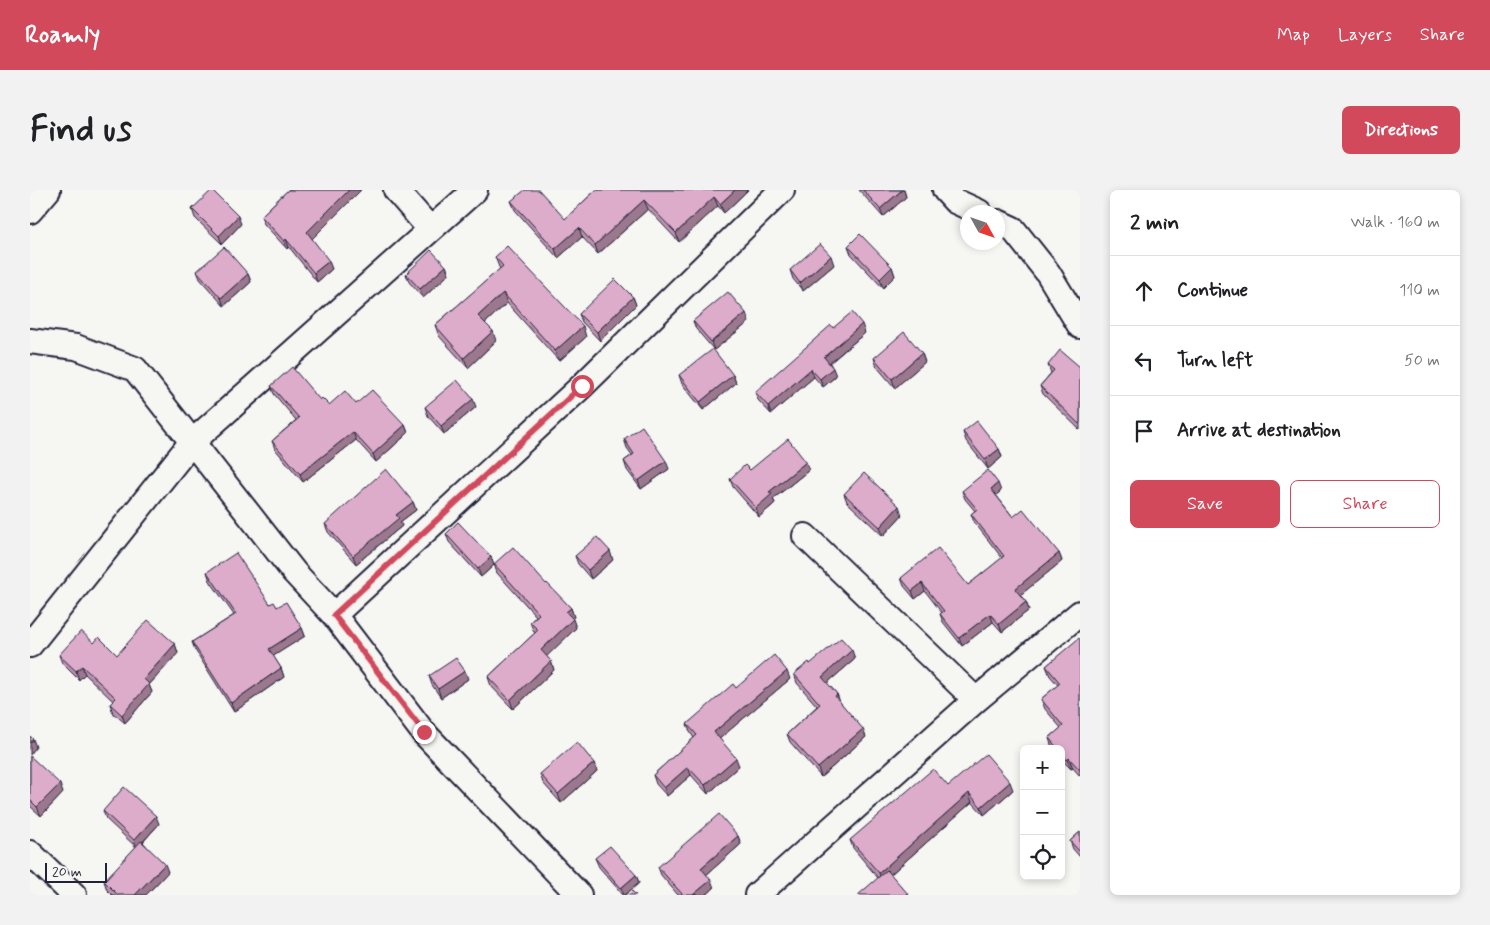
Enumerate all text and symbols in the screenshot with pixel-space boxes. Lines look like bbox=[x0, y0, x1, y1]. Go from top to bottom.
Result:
text: Roamly bbox=[25, 20, 100, 51]
text: Map bbox=[1277, 23, 1310, 47]
text: Layers bbox=[1338, 23, 1392, 47]
text: Share bbox=[1420, 23, 1465, 47]
button: Directions bbox=[1342, 106, 1460, 154]
text: Find us bbox=[30, 107, 132, 153]
north arrow bbox=[960, 205, 1005, 250]
text: 2 min bbox=[1130, 209, 1179, 237]
text: Walk · 160 m bbox=[1350, 212, 1440, 233]
icon: ahead bbox=[1130, 277, 1158, 305]
text: Continue bbox=[1177, 278, 1248, 303]
text: 110 m bbox=[1399, 280, 1440, 301]
icon: left bbox=[1130, 347, 1158, 375]
text: Turn left bbox=[1177, 348, 1253, 373]
text: 50 m bbox=[1404, 350, 1440, 371]
route start bbox=[571, 375, 594, 398]
icon: arrive bbox=[1130, 417, 1158, 445]
text: Arrive at destination bbox=[1177, 418, 1341, 443]
button: Save bbox=[1130, 480, 1280, 528]
button: Share bbox=[1290, 480, 1440, 528]
route end bbox=[413, 721, 436, 744]
map controls bbox=[1020, 745, 1065, 880]
button: + bbox=[1020, 745, 1065, 790]
button: − bbox=[1020, 790, 1065, 835]
button: locate bbox=[1020, 835, 1065, 880]
scale bar bbox=[45, 860, 108, 883]
text: 20 m bbox=[52, 863, 82, 881]

